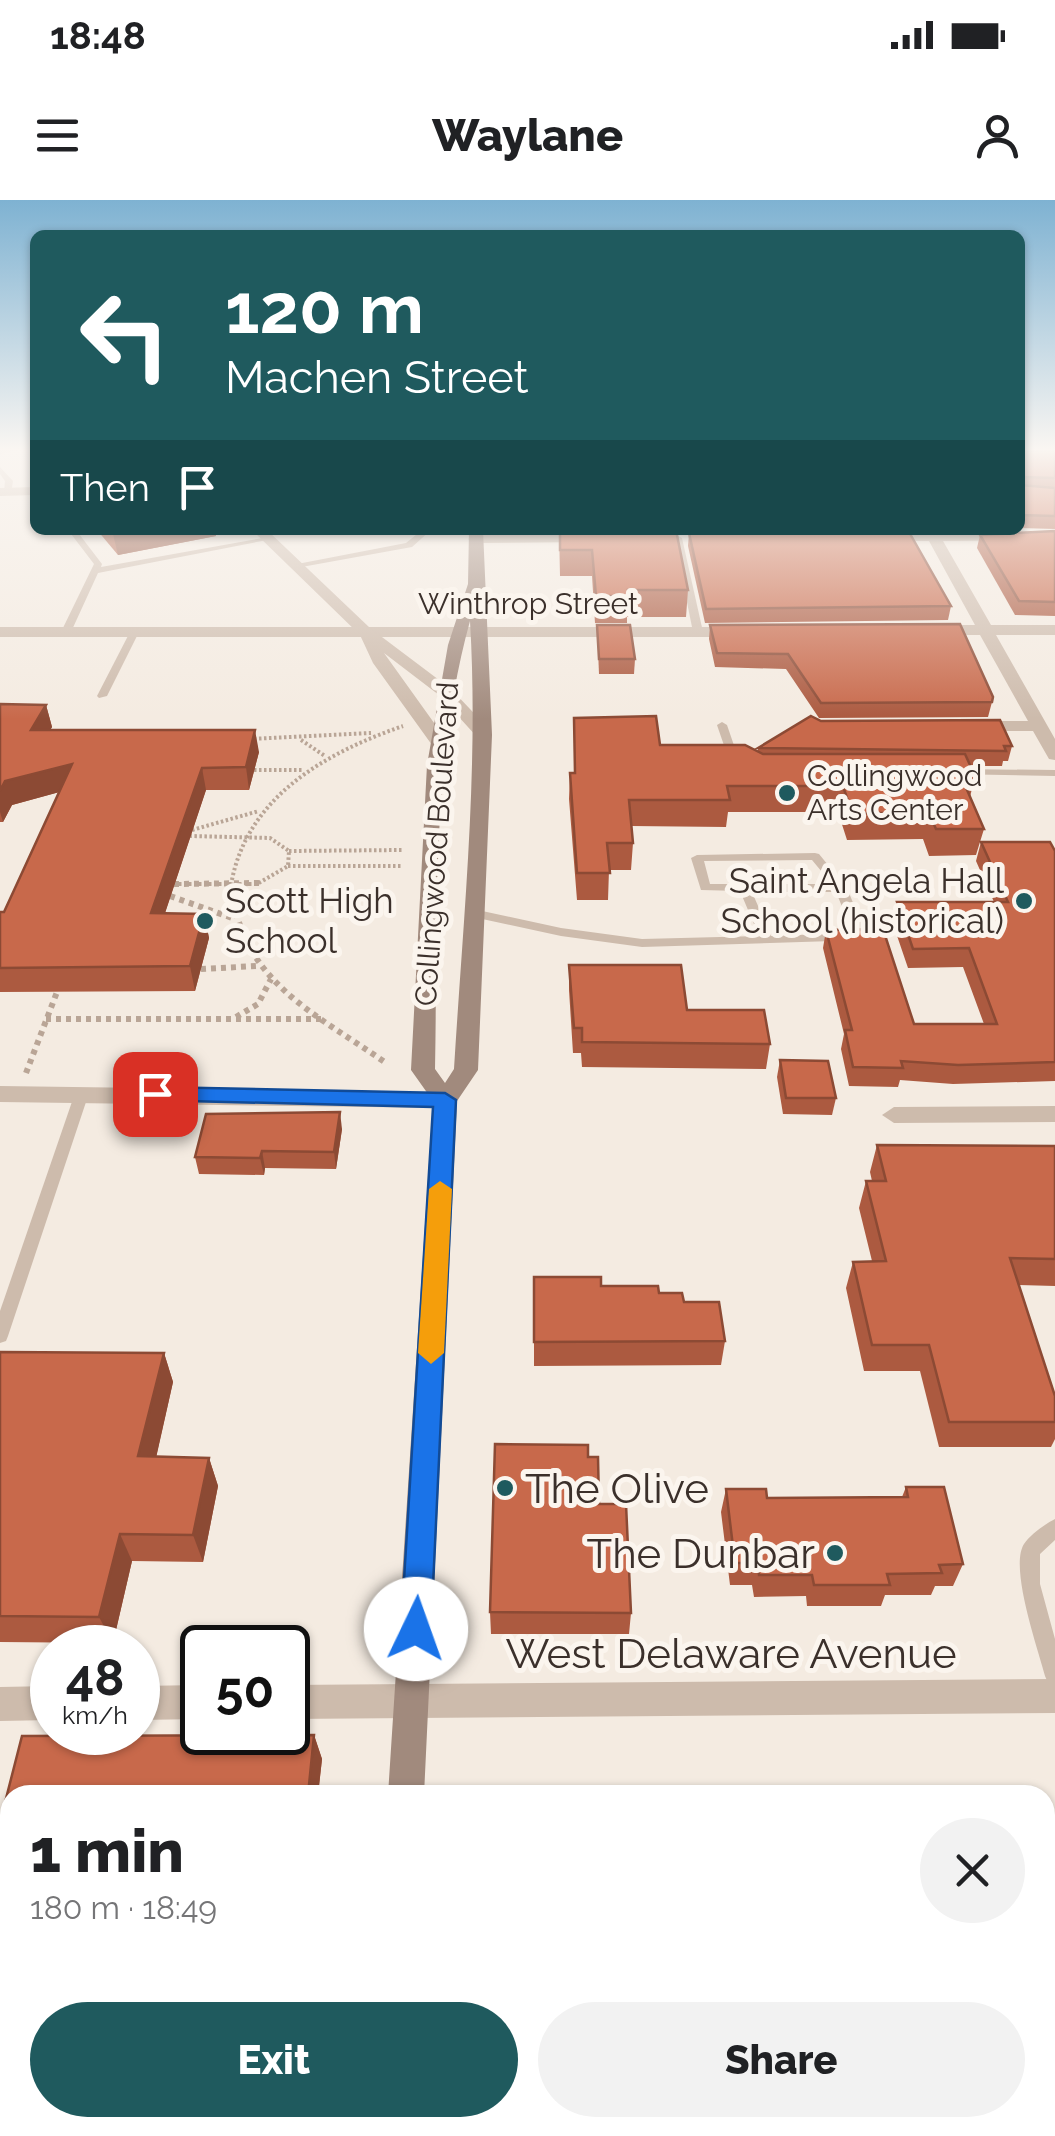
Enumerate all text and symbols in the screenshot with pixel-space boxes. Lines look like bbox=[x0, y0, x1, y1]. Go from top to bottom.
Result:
text: 18:48 bbox=[50, 13, 146, 58]
icon: menu bbox=[30, 108, 85, 163]
icon: person bbox=[970, 108, 1025, 163]
text: Waylane bbox=[432, 109, 623, 162]
text: 120 m bbox=[225, 267, 424, 349]
icon: left bbox=[60, 270, 190, 400]
text: Machen Street bbox=[225, 351, 529, 404]
icon: arrive bbox=[170, 460, 225, 515]
text: Then bbox=[60, 465, 150, 510]
street label: Winthrop Street bbox=[418, 586, 638, 621]
street label: Collingwood Boulevard bbox=[408, 681, 465, 1007]
place label: Collingwood Arts Center bbox=[807, 758, 983, 827]
marker: Collingwood Arts Center bbox=[776, 782, 798, 804]
place label: Saint Angela Hall School (historical) bbox=[720, 860, 1004, 941]
place label: Scott High School bbox=[225, 880, 394, 961]
marker: Saint Angela Hall School (historical) bbox=[1013, 890, 1035, 912]
marker: Scott High School bbox=[194, 910, 216, 932]
pin bbox=[113, 1052, 198, 1137]
icon: arrive bbox=[128, 1067, 183, 1122]
place label: The Olive bbox=[525, 1464, 709, 1513]
marker: The Olive bbox=[494, 1477, 516, 1499]
place label: The Dunbar bbox=[587, 1529, 815, 1578]
marker: The Dunbar bbox=[824, 1542, 846, 1564]
position arrow bbox=[364, 1577, 468, 1681]
speed limit sign: 50 bbox=[180, 1625, 310, 1755]
street label: West Delaware Avenue bbox=[505, 1629, 957, 1678]
text: 48 bbox=[66, 1648, 124, 1707]
text: km/h bbox=[62, 1700, 128, 1730]
text: 1 min bbox=[30, 1816, 184, 1886]
button: close bbox=[920, 1818, 1025, 1923]
text: 180 m · 18:49 bbox=[30, 1889, 217, 1926]
button: Exit bbox=[30, 2002, 518, 2117]
button: Share bbox=[538, 2002, 1025, 2117]

